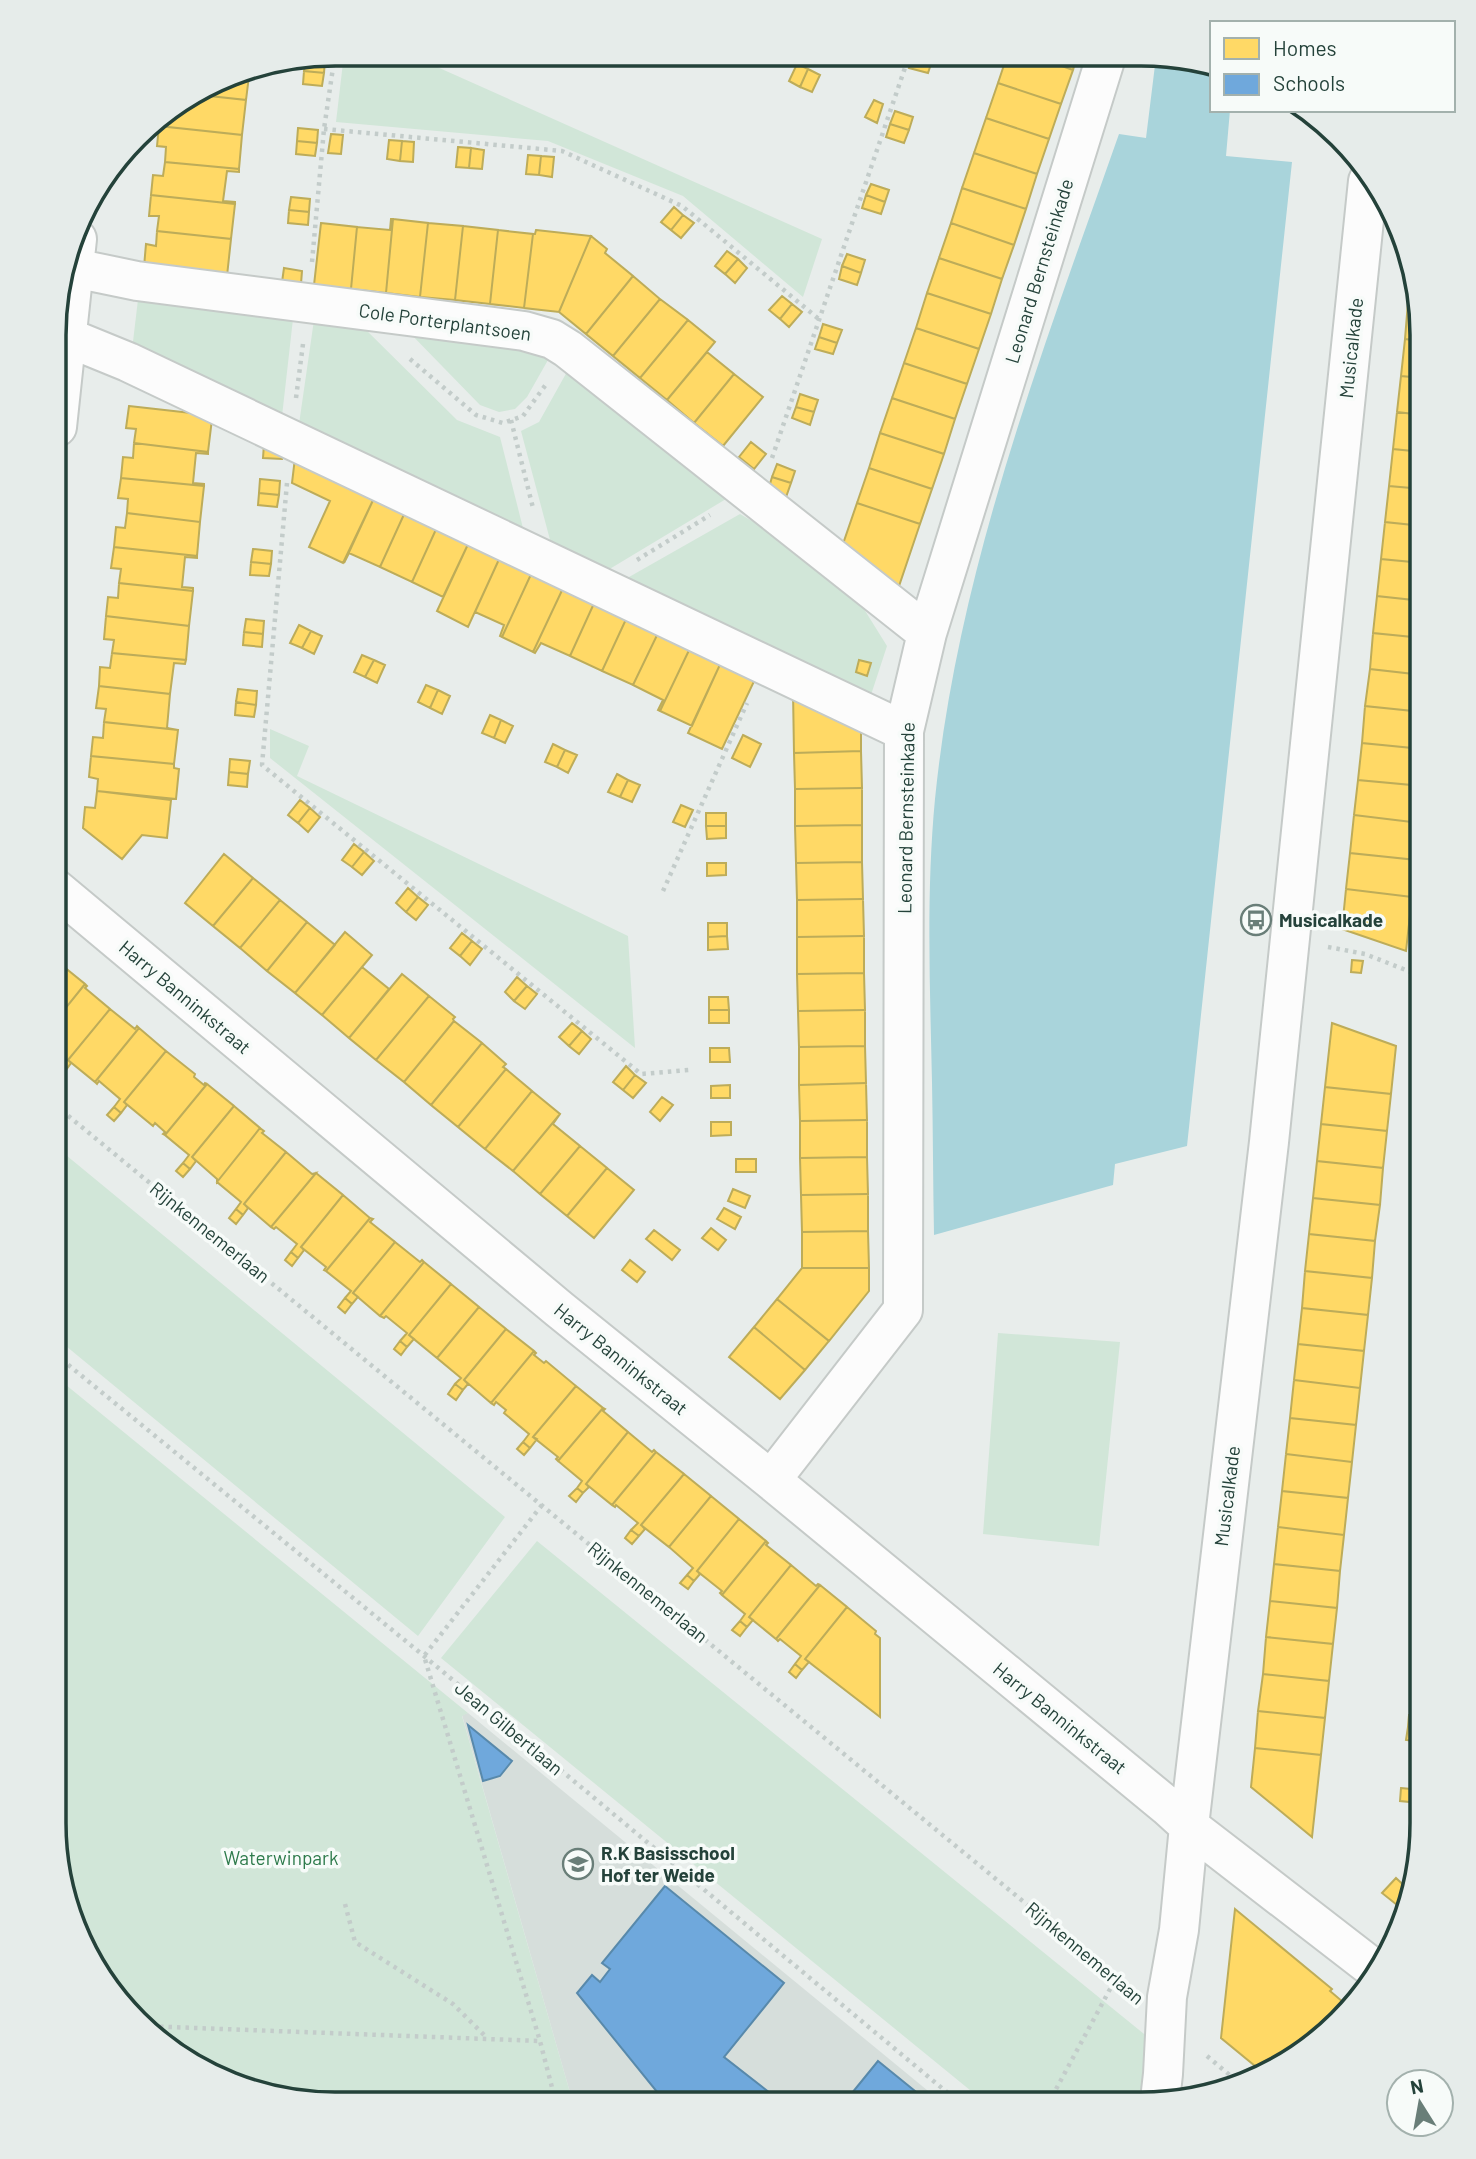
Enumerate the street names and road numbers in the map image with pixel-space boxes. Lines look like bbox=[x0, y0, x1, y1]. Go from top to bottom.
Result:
street label: Leonard Bernsteinkade bbox=[999, 176, 1078, 366]
street label: Musicalkade bbox=[1334, 296, 1367, 400]
street label: Cole Porterplantsoen bbox=[357, 298, 533, 345]
street label: Leonard Bernsteinkade bbox=[892, 722, 919, 914]
street label: Harry Banninkstraat bbox=[115, 935, 256, 1058]
street label: Rijnkennemerlaan bbox=[146, 1176, 275, 1287]
street label: Harry Banninkstraat bbox=[550, 1298, 693, 1419]
street label: Musicalkade bbox=[1209, 1444, 1244, 1548]
street label: Rijnkennemerlaan bbox=[584, 1536, 713, 1647]
street label: Harry Banninkstraat bbox=[989, 1657, 1132, 1778]
street label: Jean Gilbertlaan bbox=[451, 1676, 568, 1780]
street label: Rijnkennemerlaan bbox=[1021, 1896, 1149, 2009]

